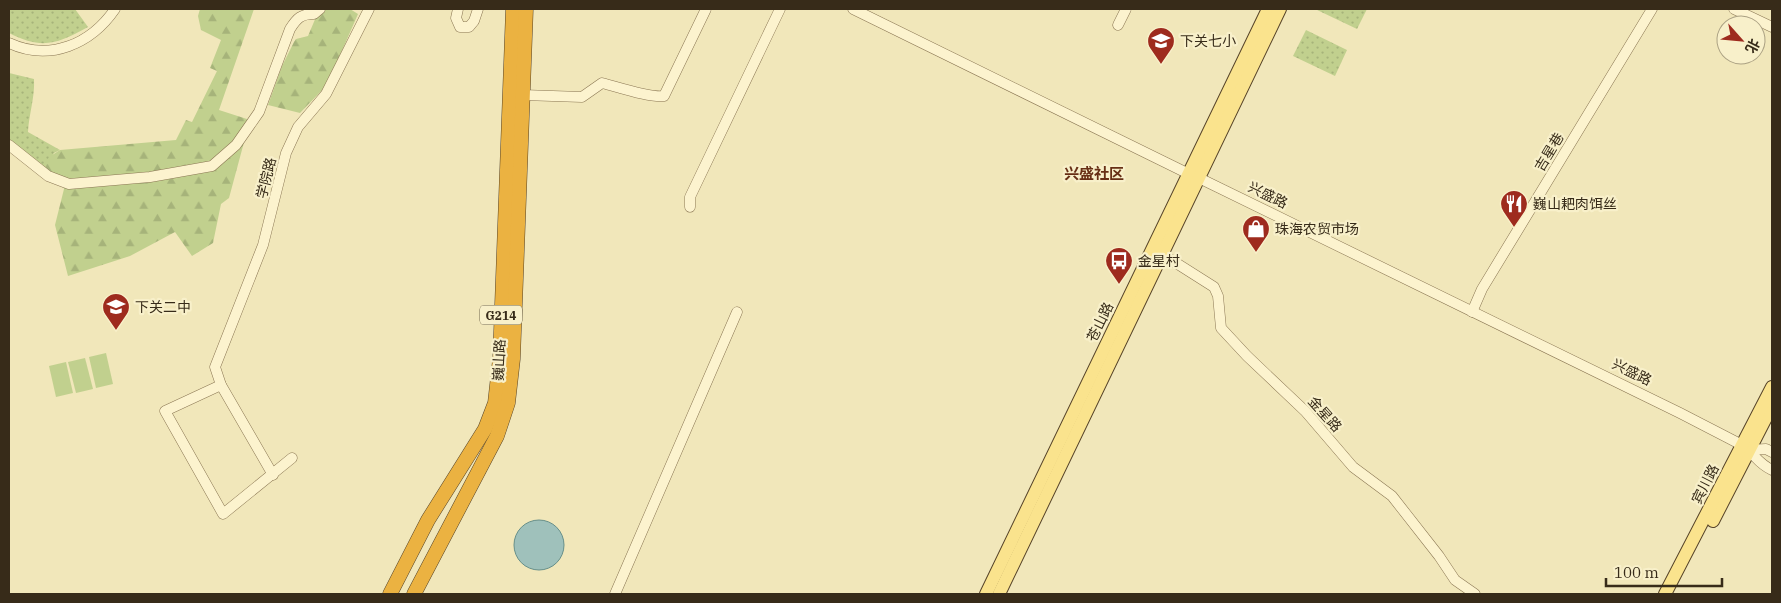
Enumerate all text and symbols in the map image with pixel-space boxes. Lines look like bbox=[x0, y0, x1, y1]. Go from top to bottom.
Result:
north arrow bbox=[1716, 15, 1766, 65]
school or university icon: 下关七小 bbox=[1146, 26, 1176, 65]
place label: 下关七小 bbox=[1180, 32, 1236, 50]
text: 北 bbox=[1741, 36, 1764, 56]
street label: 吉星巷 bbox=[1530, 129, 1568, 175]
street label: 学院路 bbox=[252, 155, 280, 201]
district label: 兴盛社区 bbox=[1064, 164, 1124, 183]
street label: 兴盛路 bbox=[1245, 178, 1291, 212]
restaurant icon: 巍山耙肉饵丝 bbox=[1499, 189, 1529, 228]
place label: 巍山耙肉饵丝 bbox=[1533, 195, 1617, 213]
shop icon: 珠海农贸市场 bbox=[1241, 214, 1271, 253]
place label: 珠海农贸市场 bbox=[1275, 220, 1359, 238]
bus stop icon: 金星村 bbox=[1104, 246, 1134, 285]
place label: 金星村 bbox=[1138, 252, 1180, 270]
school or university icon: 下关二中 bbox=[101, 292, 131, 331]
place label: 下关二中 bbox=[135, 298, 191, 316]
street label: 苍山路 bbox=[1083, 299, 1117, 345]
road number: G214 bbox=[480, 306, 522, 324]
street label: 巍山路 bbox=[489, 339, 509, 381]
street label: 兴盛路 bbox=[1609, 355, 1655, 389]
street label: 金星路 bbox=[1304, 392, 1346, 436]
street label: 宾川路 bbox=[1687, 461, 1723, 507]
scale bar bbox=[1606, 556, 1722, 588]
text: 100 m bbox=[1614, 563, 1659, 582]

